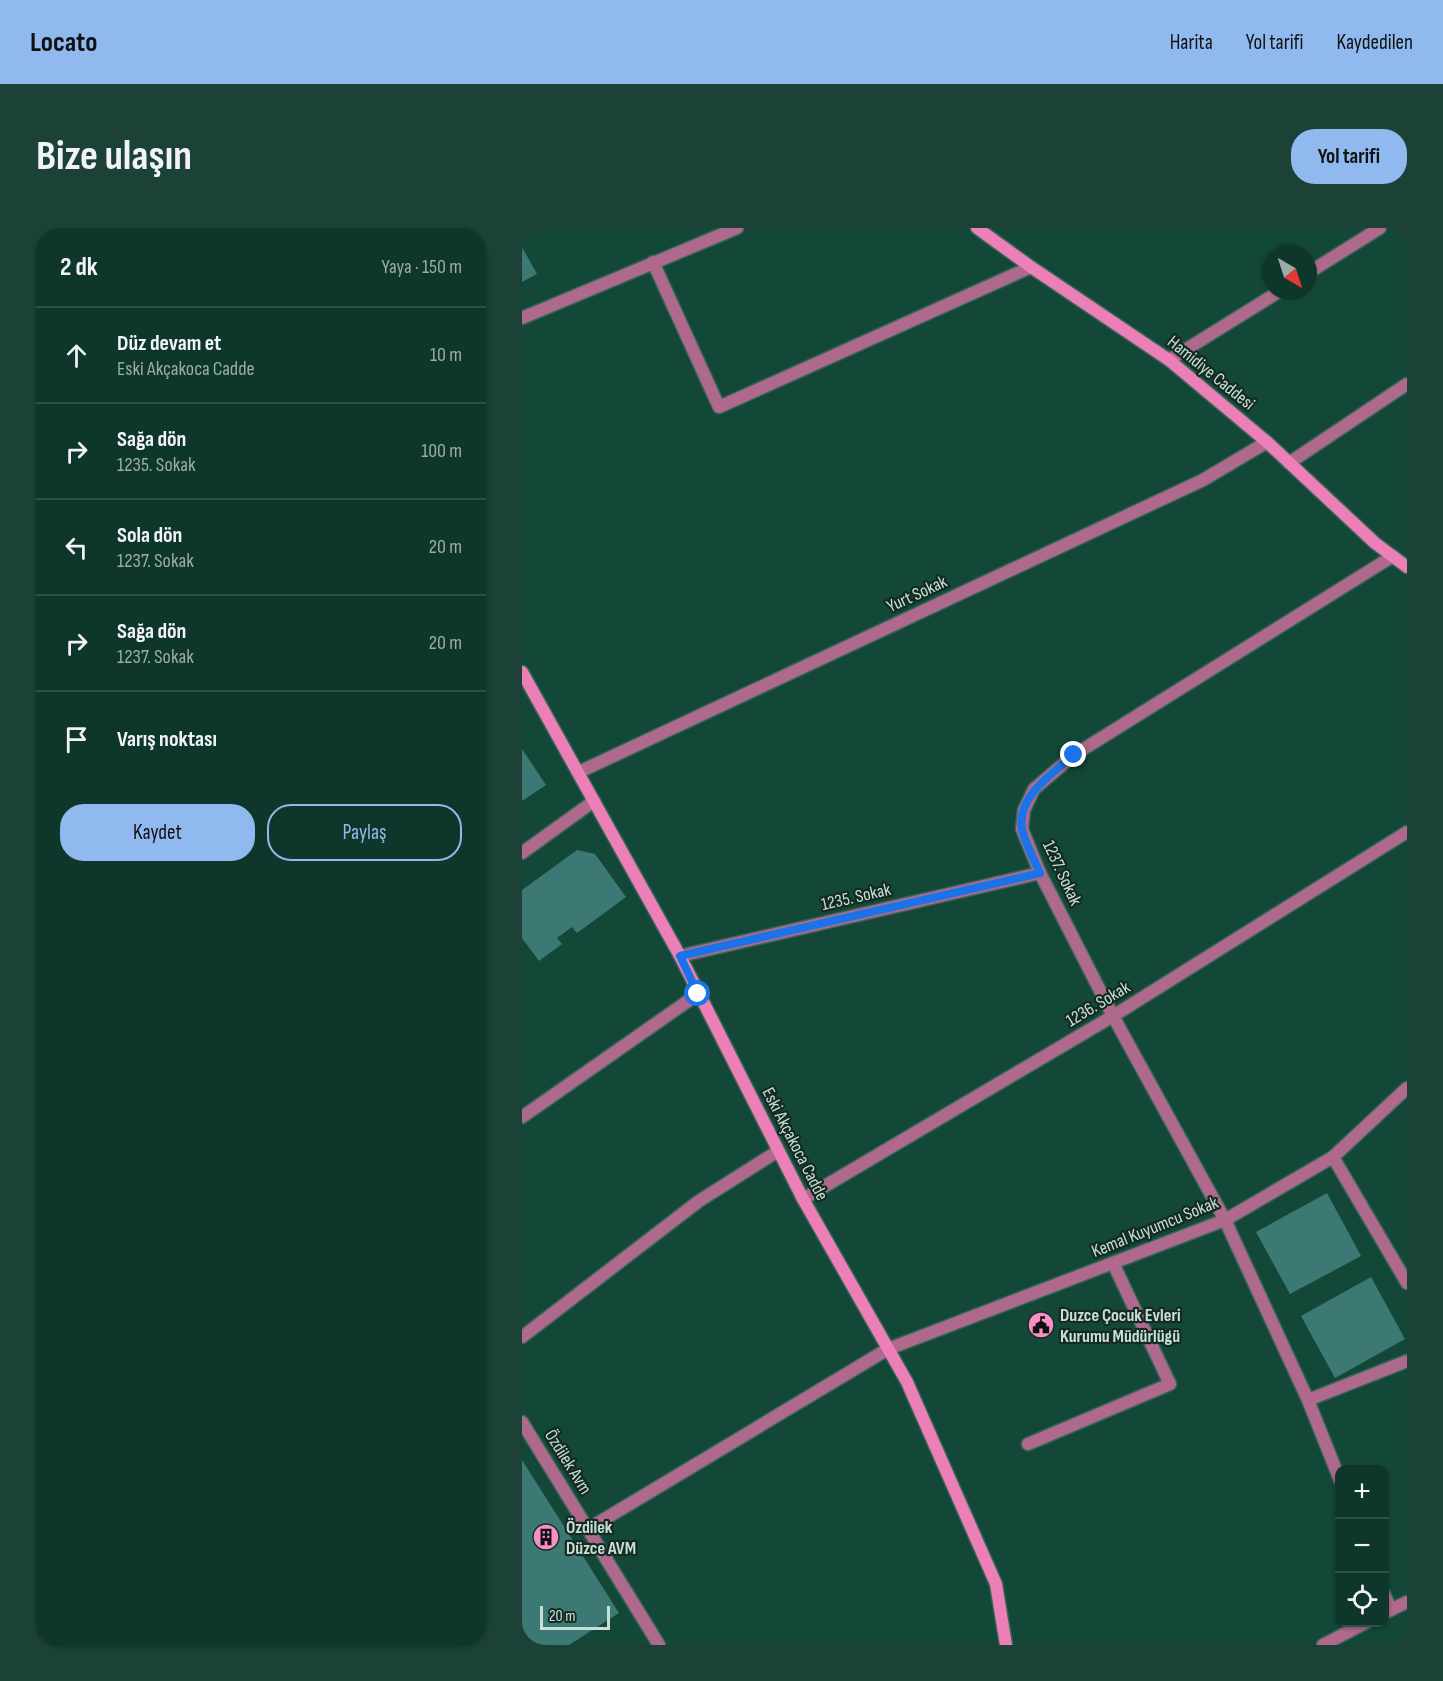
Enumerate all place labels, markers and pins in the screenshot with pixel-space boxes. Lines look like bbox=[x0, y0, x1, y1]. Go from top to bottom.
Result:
place label: Duzce Çocuk Evleri Kurumu Müdürlügü bbox=[1060, 1305, 1181, 1347]
public building icon: Duzce Çocuk Evleri Kurumu Müdürlügü bbox=[1026, 1310, 1056, 1340]
place label: Özdilek Düzce AVM bbox=[566, 1517, 636, 1559]
building icon: Özdilek Düzce AVM bbox=[531, 1522, 561, 1552]

